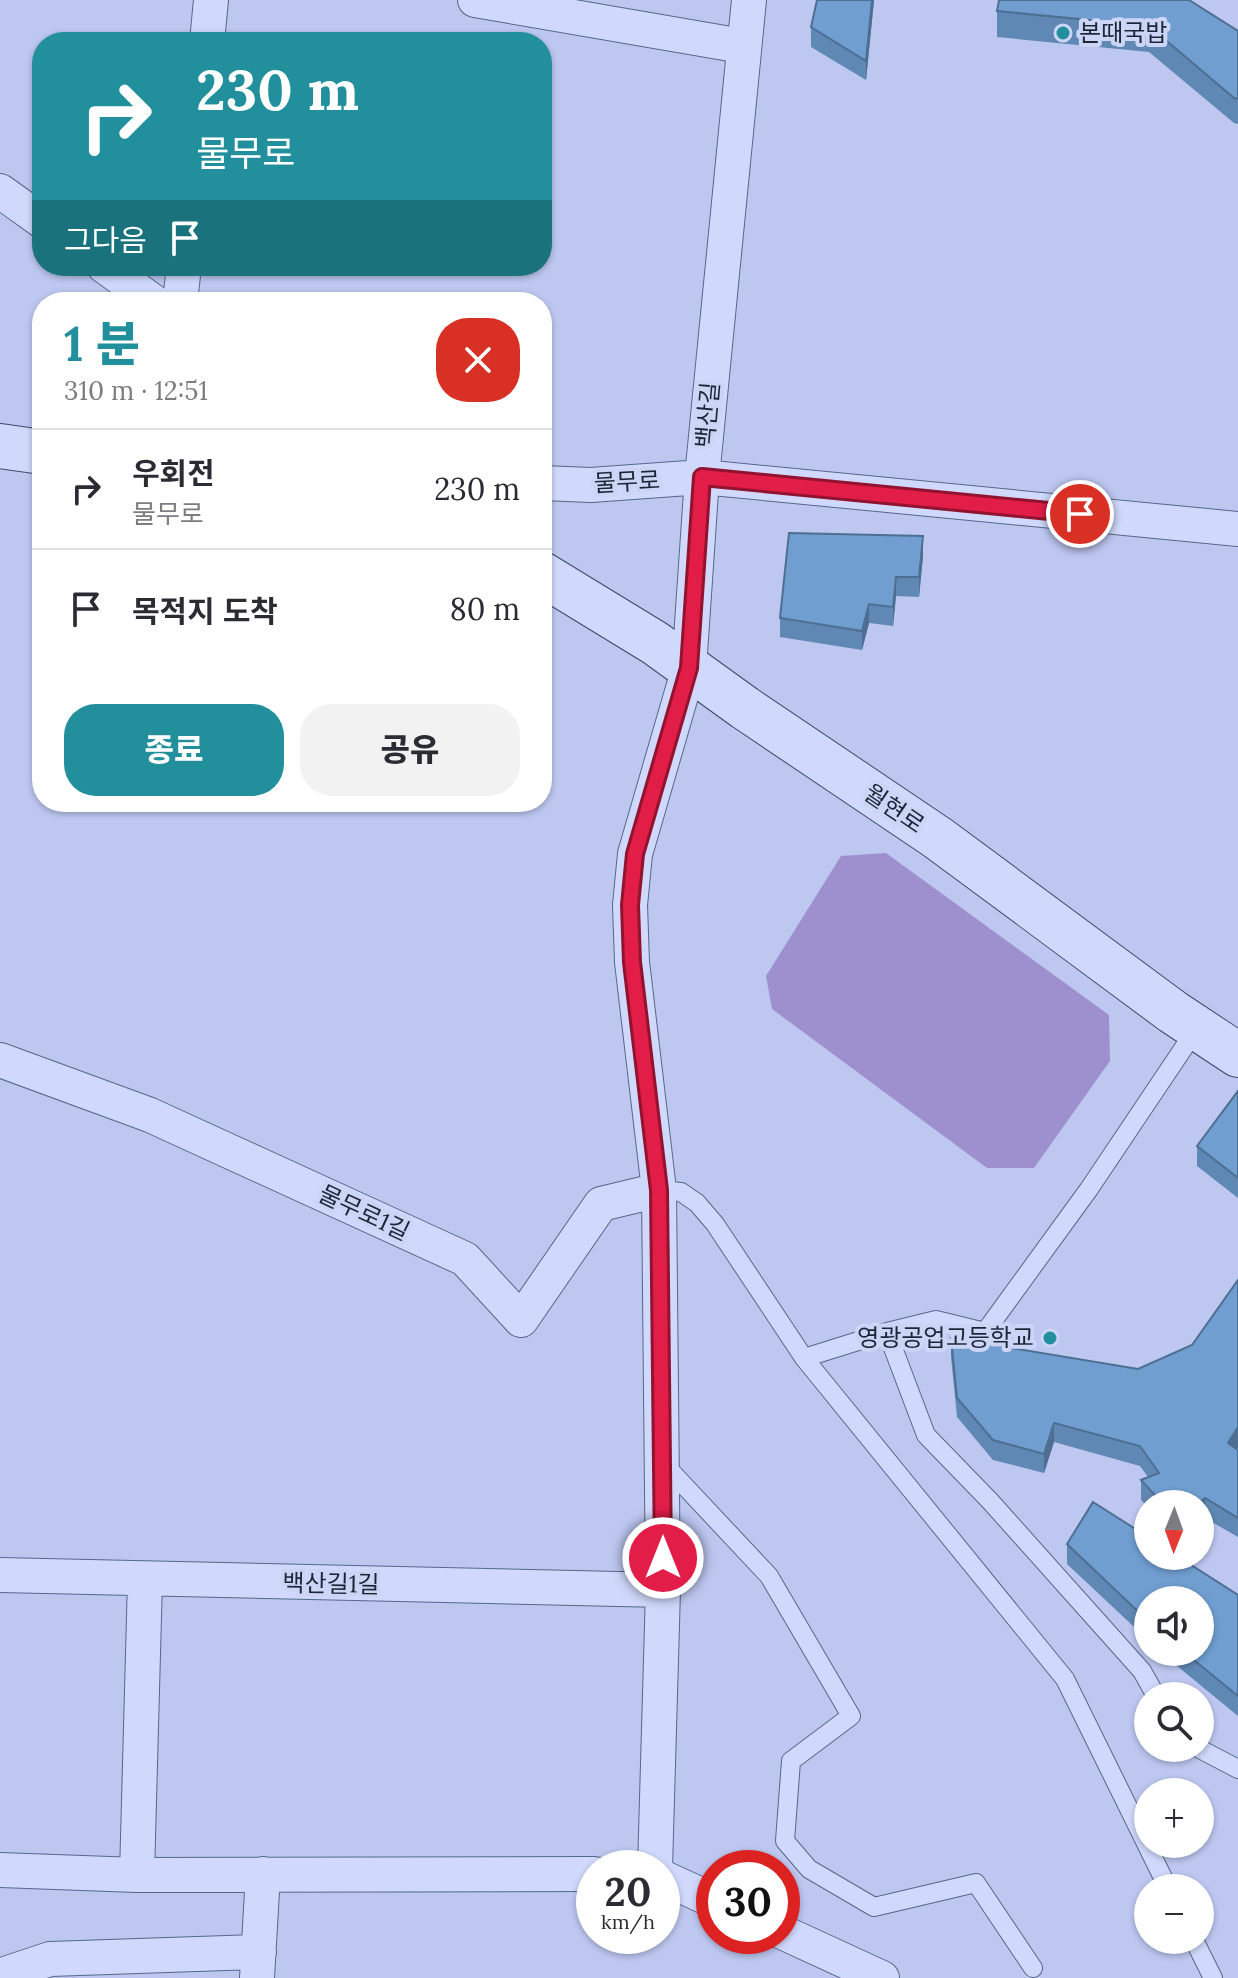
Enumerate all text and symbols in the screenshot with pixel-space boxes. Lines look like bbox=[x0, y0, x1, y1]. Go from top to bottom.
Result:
place label: 본때국밥 bbox=[1079, 17, 1167, 48]
marker: 본때국밥 bbox=[1054, 24, 1072, 42]
text: 230 m bbox=[196, 54, 359, 125]
icon: right bbox=[64, 64, 168, 168]
text: 물무로 bbox=[196, 130, 295, 176]
icon: arrive bbox=[163, 216, 207, 260]
text: 그다음 bbox=[64, 221, 147, 259]
text: 1 분 bbox=[64, 313, 140, 374]
button: close bbox=[436, 318, 520, 402]
text: 310 m · 12:51 bbox=[64, 374, 208, 407]
street label: 백산길 bbox=[689, 381, 726, 449]
text: 우회전 bbox=[132, 454, 215, 492]
street label: 물무로 bbox=[593, 464, 661, 499]
icon: right bbox=[64, 467, 108, 511]
text: 230 m bbox=[434, 470, 520, 508]
pin bbox=[1046, 480, 1114, 548]
icon: arrive bbox=[1058, 492, 1102, 536]
text: 물무로 bbox=[132, 497, 204, 530]
icon: arrive bbox=[64, 587, 108, 631]
text: 80 m bbox=[450, 590, 520, 628]
text: 목적지 도착 bbox=[132, 592, 278, 630]
button: 종료 bbox=[64, 704, 284, 796]
button: 공유 bbox=[300, 704, 520, 796]
street label: 월현로 bbox=[858, 777, 930, 840]
street label: 물무로1길 bbox=[314, 1178, 415, 1247]
place label: 영광공업고등학교 bbox=[857, 1322, 1034, 1353]
marker: 영광공업고등학교 bbox=[1041, 1329, 1059, 1347]
north arrow bbox=[1134, 1490, 1214, 1570]
map controls bbox=[1134, 1490, 1214, 1954]
position arrow bbox=[621, 1516, 705, 1600]
street label: 백산길1길 bbox=[282, 1567, 380, 1600]
button: sound bbox=[1134, 1586, 1214, 1666]
button: search bbox=[1134, 1682, 1214, 1762]
button: + bbox=[1134, 1778, 1214, 1858]
speed limit sign: 30 bbox=[696, 1850, 800, 1954]
text: 20 bbox=[605, 1866, 651, 1917]
button: − bbox=[1134, 1874, 1214, 1954]
text: km/h bbox=[601, 1909, 655, 1934]

